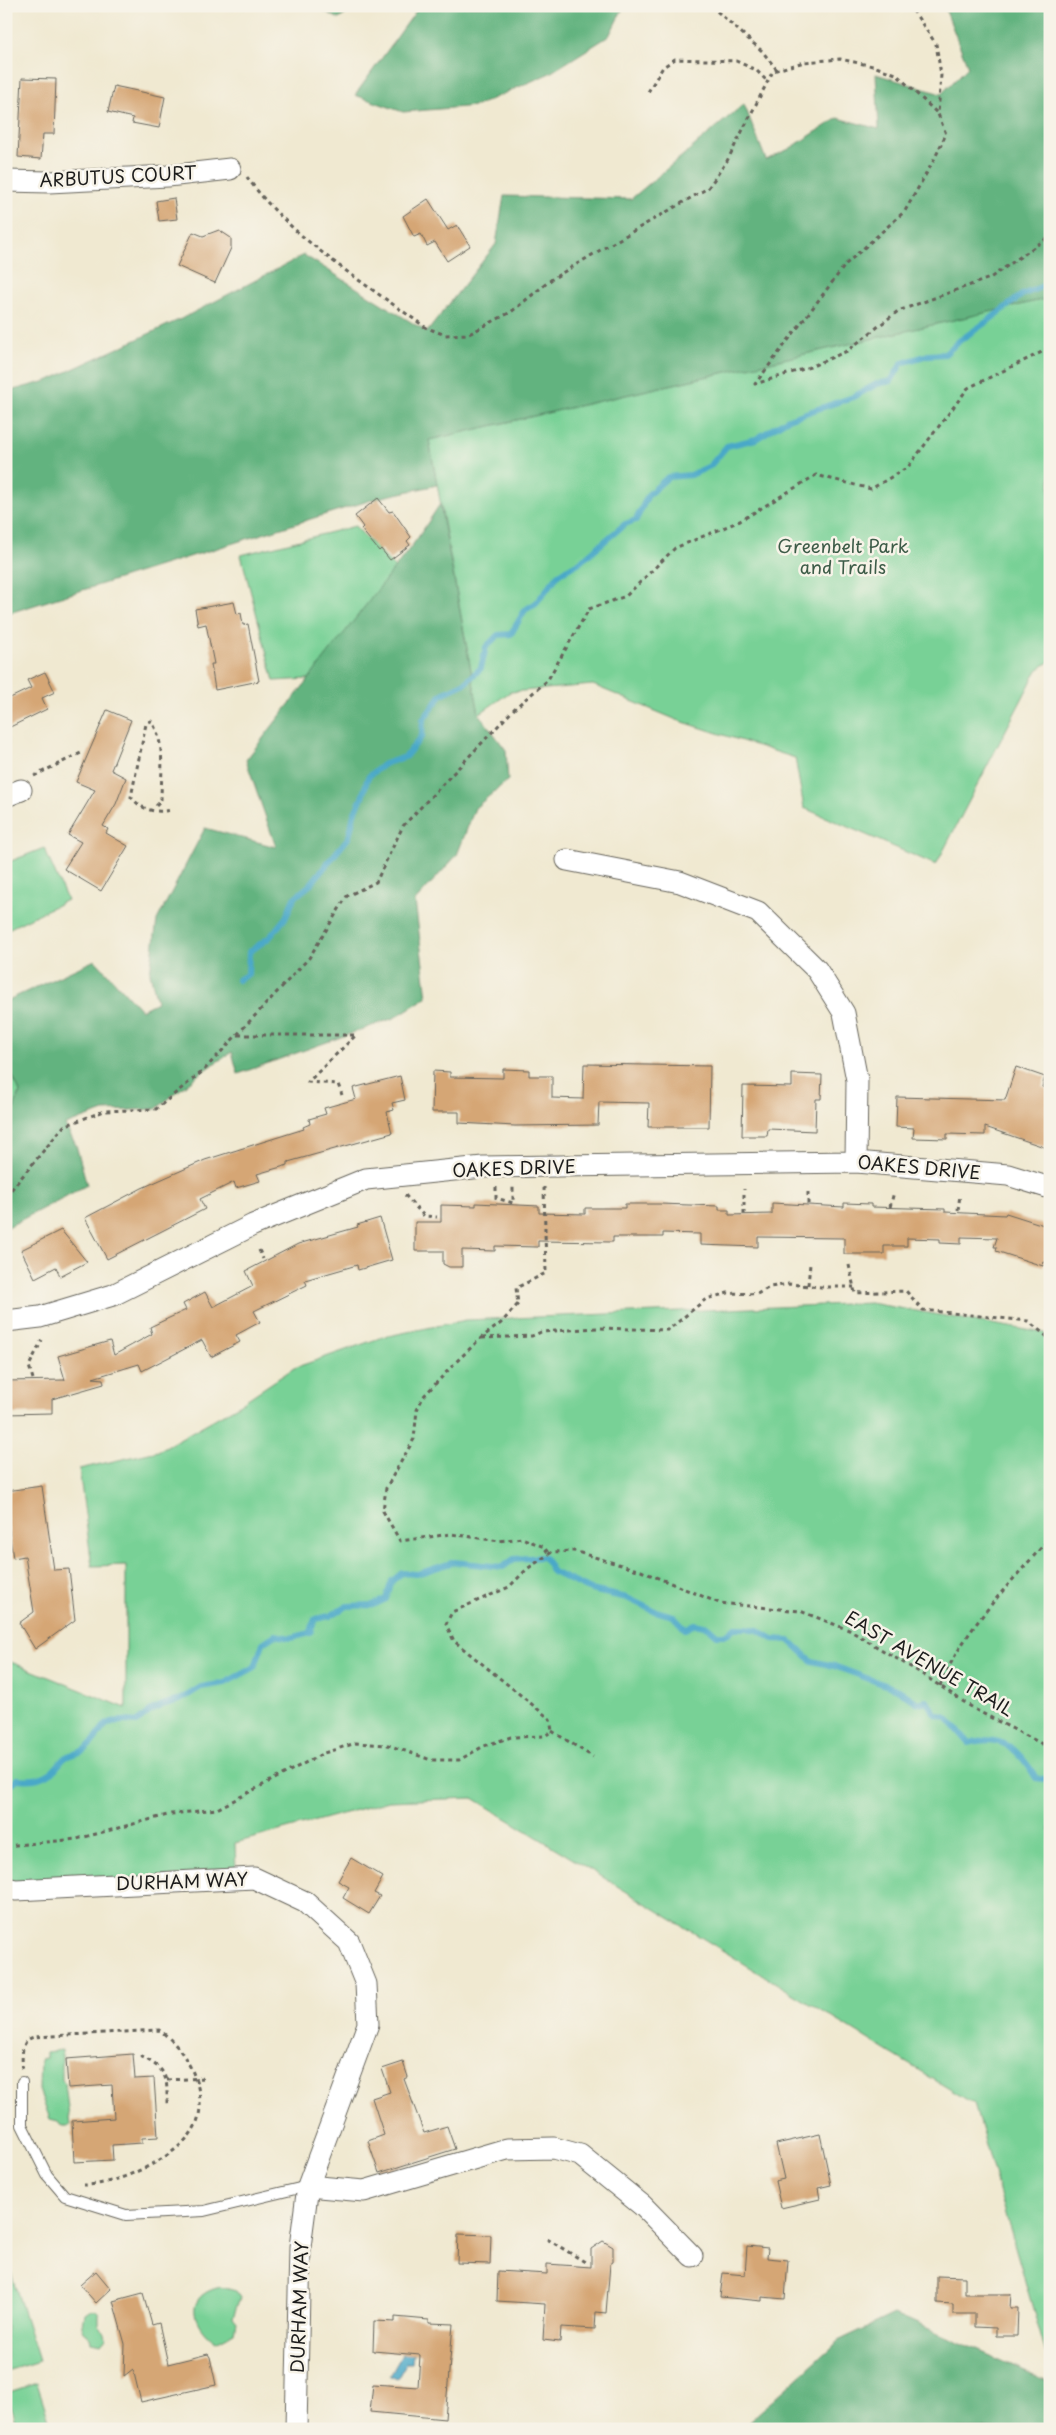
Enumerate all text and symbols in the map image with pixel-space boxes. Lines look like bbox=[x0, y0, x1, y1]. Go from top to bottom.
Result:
street label: ARBUTUS COURT bbox=[39, 158, 198, 193]
park label: Greenbelt Park and Trails bbox=[777, 532, 909, 580]
street label: OAKES DRIVE bbox=[856, 1148, 982, 1185]
street label: OAKES DRIVE bbox=[452, 1152, 576, 1183]
street label: EAST AVENUE TRAIL bbox=[840, 1603, 1019, 1722]
street label: DURHAM WAY bbox=[115, 1865, 249, 1896]
street label: DURHAM WAY bbox=[283, 2240, 314, 2373]

